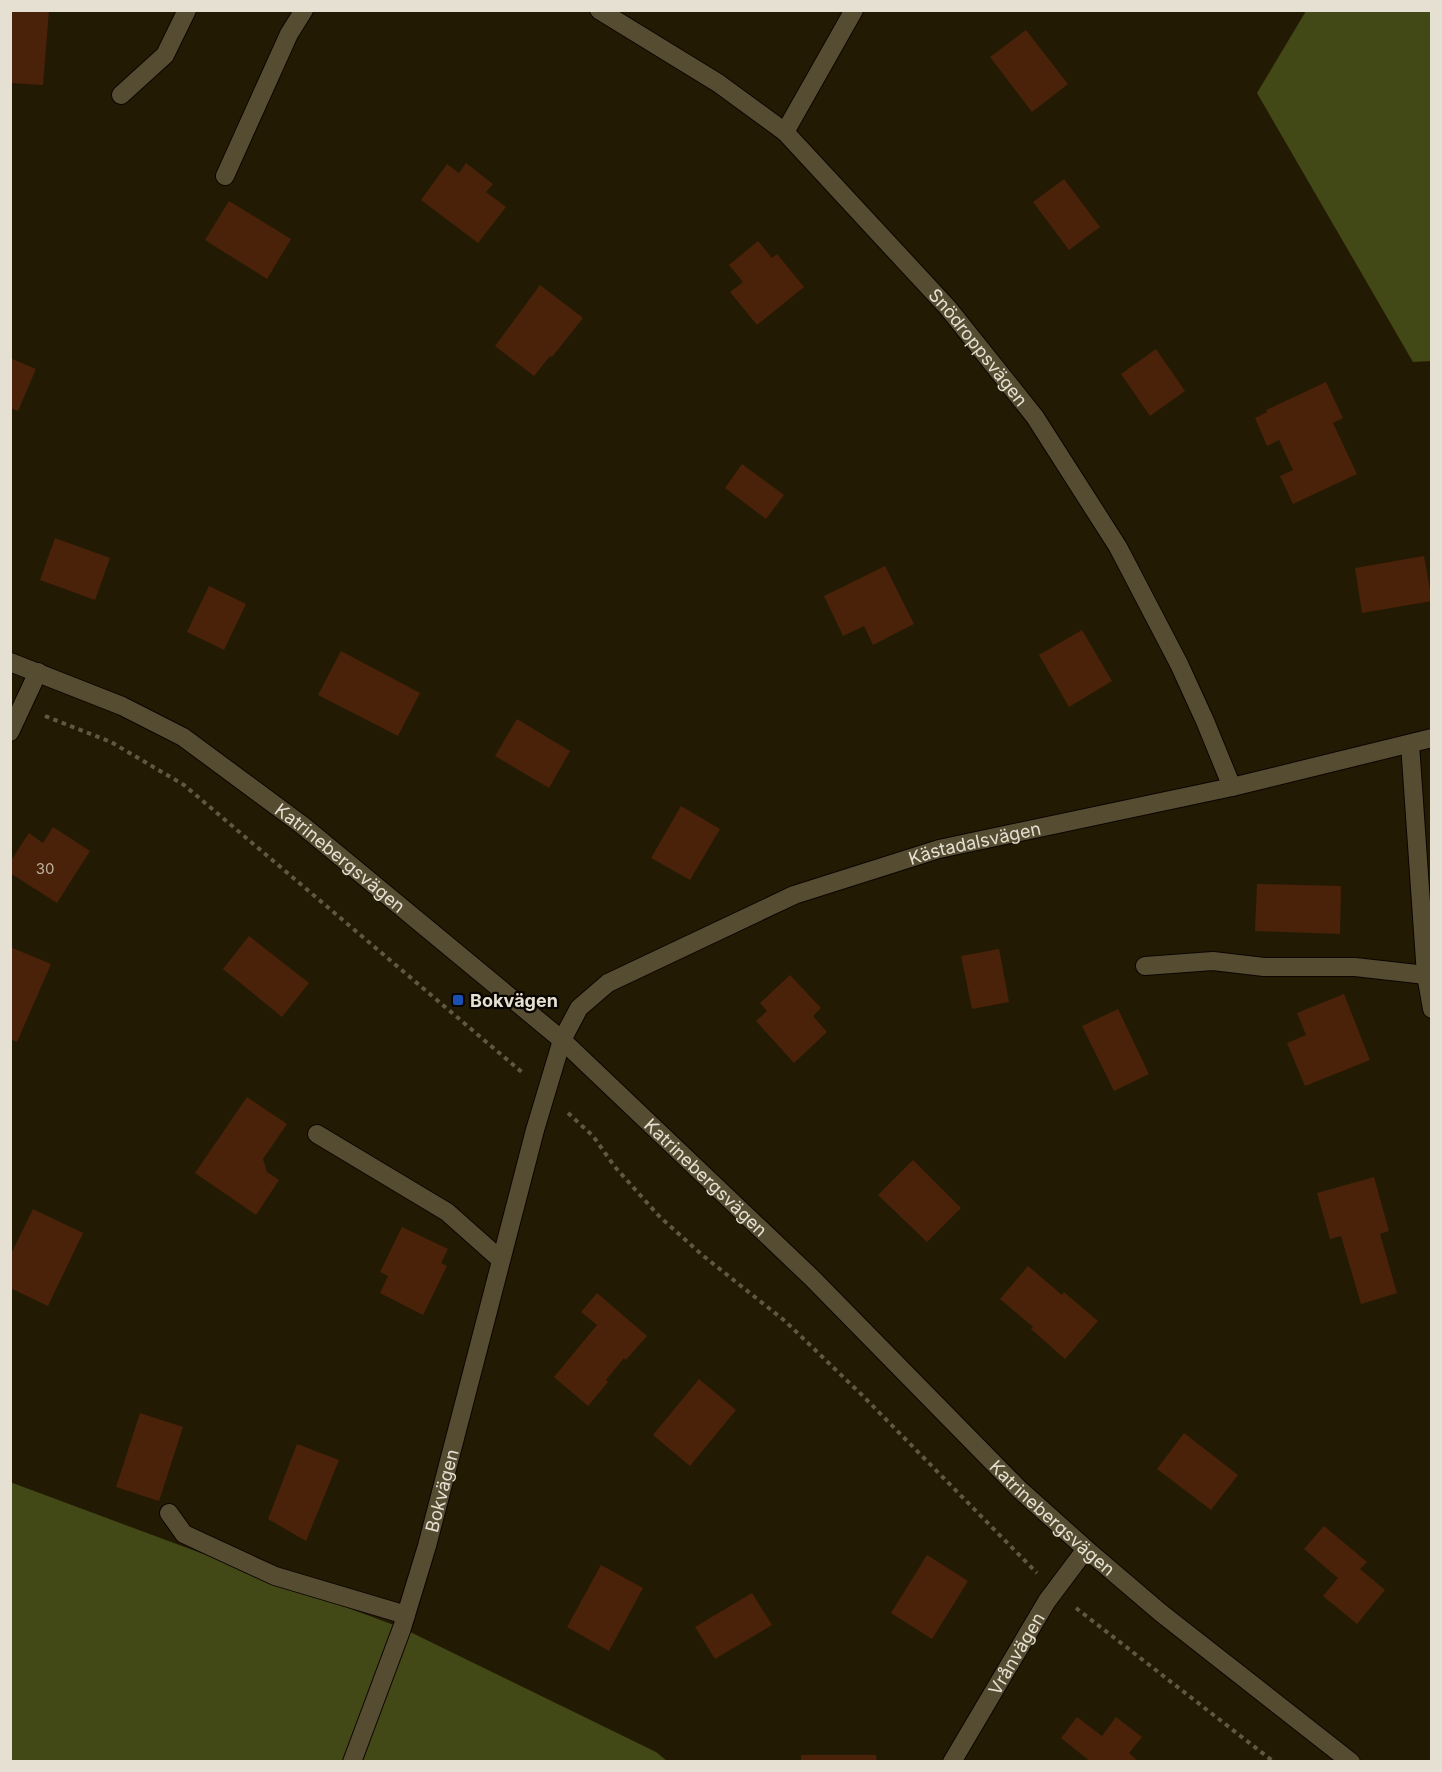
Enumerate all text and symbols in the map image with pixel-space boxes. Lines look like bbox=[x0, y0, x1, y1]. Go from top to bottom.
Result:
street label: Snödroppsvägen bbox=[925, 284, 1032, 410]
street label: Katrinebergsvägen bbox=[271, 798, 410, 917]
street label: Kästadalsvägen bbox=[906, 817, 1043, 869]
house number: 30 bbox=[36, 859, 54, 878]
place label: Bokvägen bbox=[470, 990, 558, 1011]
marker: Bokvägen bbox=[451, 993, 465, 1007]
street label: Katrinebergsvägen bbox=[640, 1114, 772, 1240]
street label: Bokvägen bbox=[421, 1447, 462, 1534]
street label: Katrinebergsvägen bbox=[986, 1455, 1119, 1580]
street label: Vrånvägen bbox=[984, 1609, 1048, 1698]

